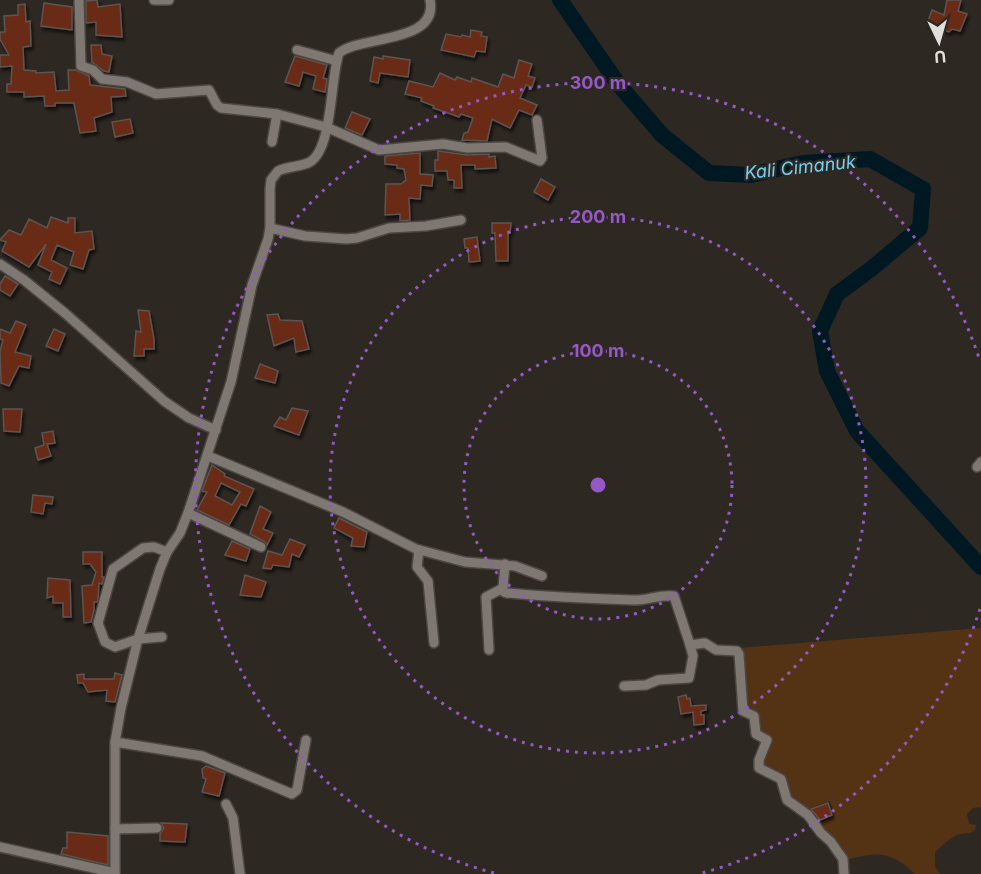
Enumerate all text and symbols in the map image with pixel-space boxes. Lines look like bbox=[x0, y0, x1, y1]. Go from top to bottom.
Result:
north arrow bbox=[909, 12, 969, 72]
text: U bbox=[934, 46, 947, 67]
text: 300 m bbox=[570, 72, 626, 93]
water label: Kali Cimanuk bbox=[743, 151, 858, 183]
text: 200 m bbox=[570, 206, 626, 227]
text: 100 m bbox=[572, 340, 624, 361]
centre of rings bbox=[588, 475, 608, 495]

